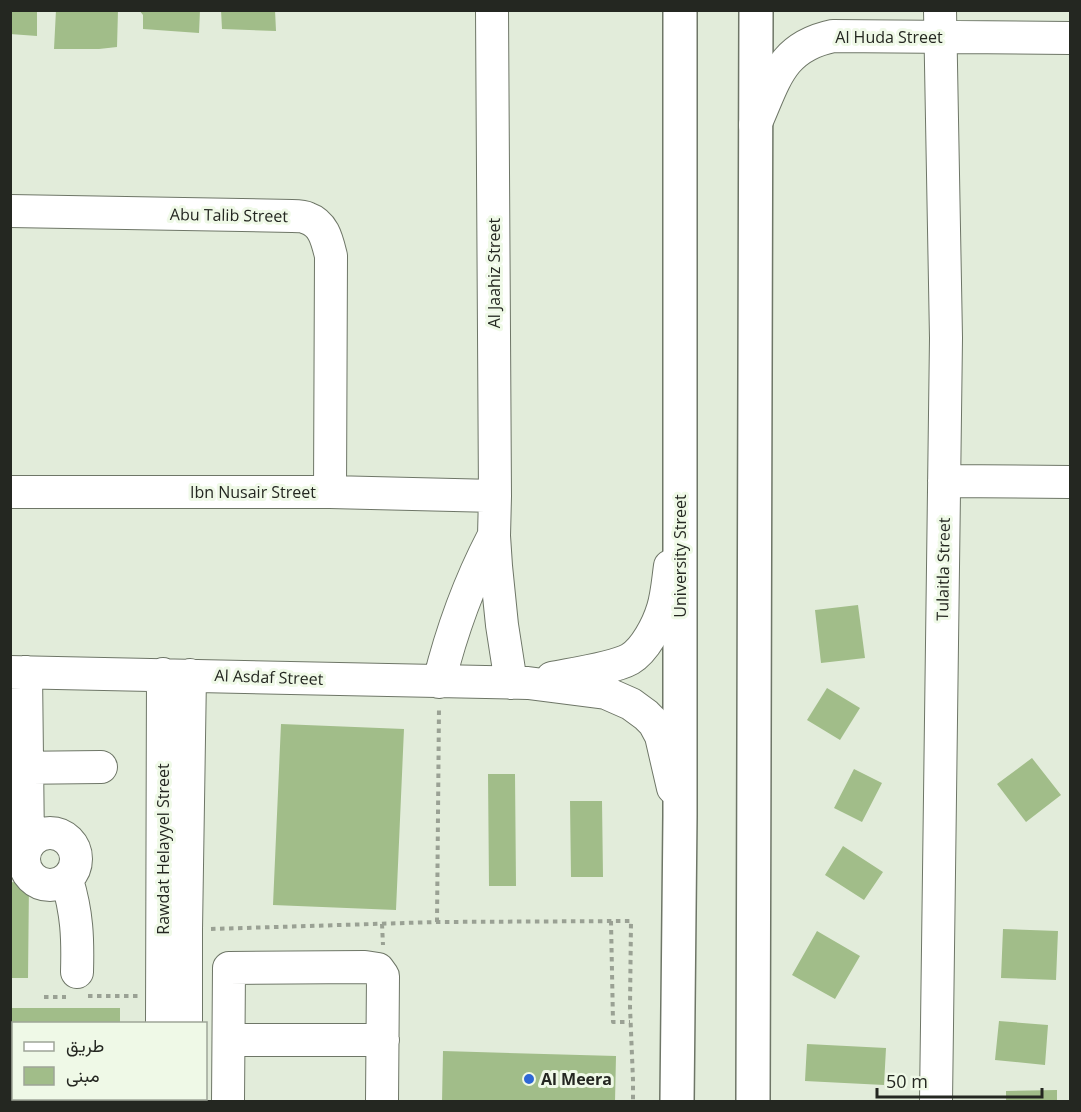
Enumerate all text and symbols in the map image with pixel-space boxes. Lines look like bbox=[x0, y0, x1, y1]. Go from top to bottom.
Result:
street label: Al Huda Street bbox=[835, 26, 943, 48]
street label: Abu Talib Street bbox=[170, 203, 289, 227]
street label: Al Jaahiz Street bbox=[483, 217, 505, 328]
street label: Ibn Nusair Street bbox=[190, 481, 316, 503]
street label: University Street bbox=[669, 494, 691, 618]
street label: Tulaitla Street bbox=[931, 517, 955, 621]
street label: Al Asdaf Street bbox=[214, 664, 324, 690]
street label: Rawdat Helayyel Street bbox=[152, 763, 174, 935]
legend bbox=[12, 1022, 207, 1100]
text: طريق bbox=[66, 1033, 104, 1057]
scale bar bbox=[877, 1061, 1042, 1099]
text: مبنى bbox=[66, 1063, 100, 1087]
place label: Al Meera bbox=[541, 1068, 612, 1090]
text: 50 m bbox=[886, 1069, 928, 1093]
marker: Al Meera bbox=[522, 1072, 536, 1086]

